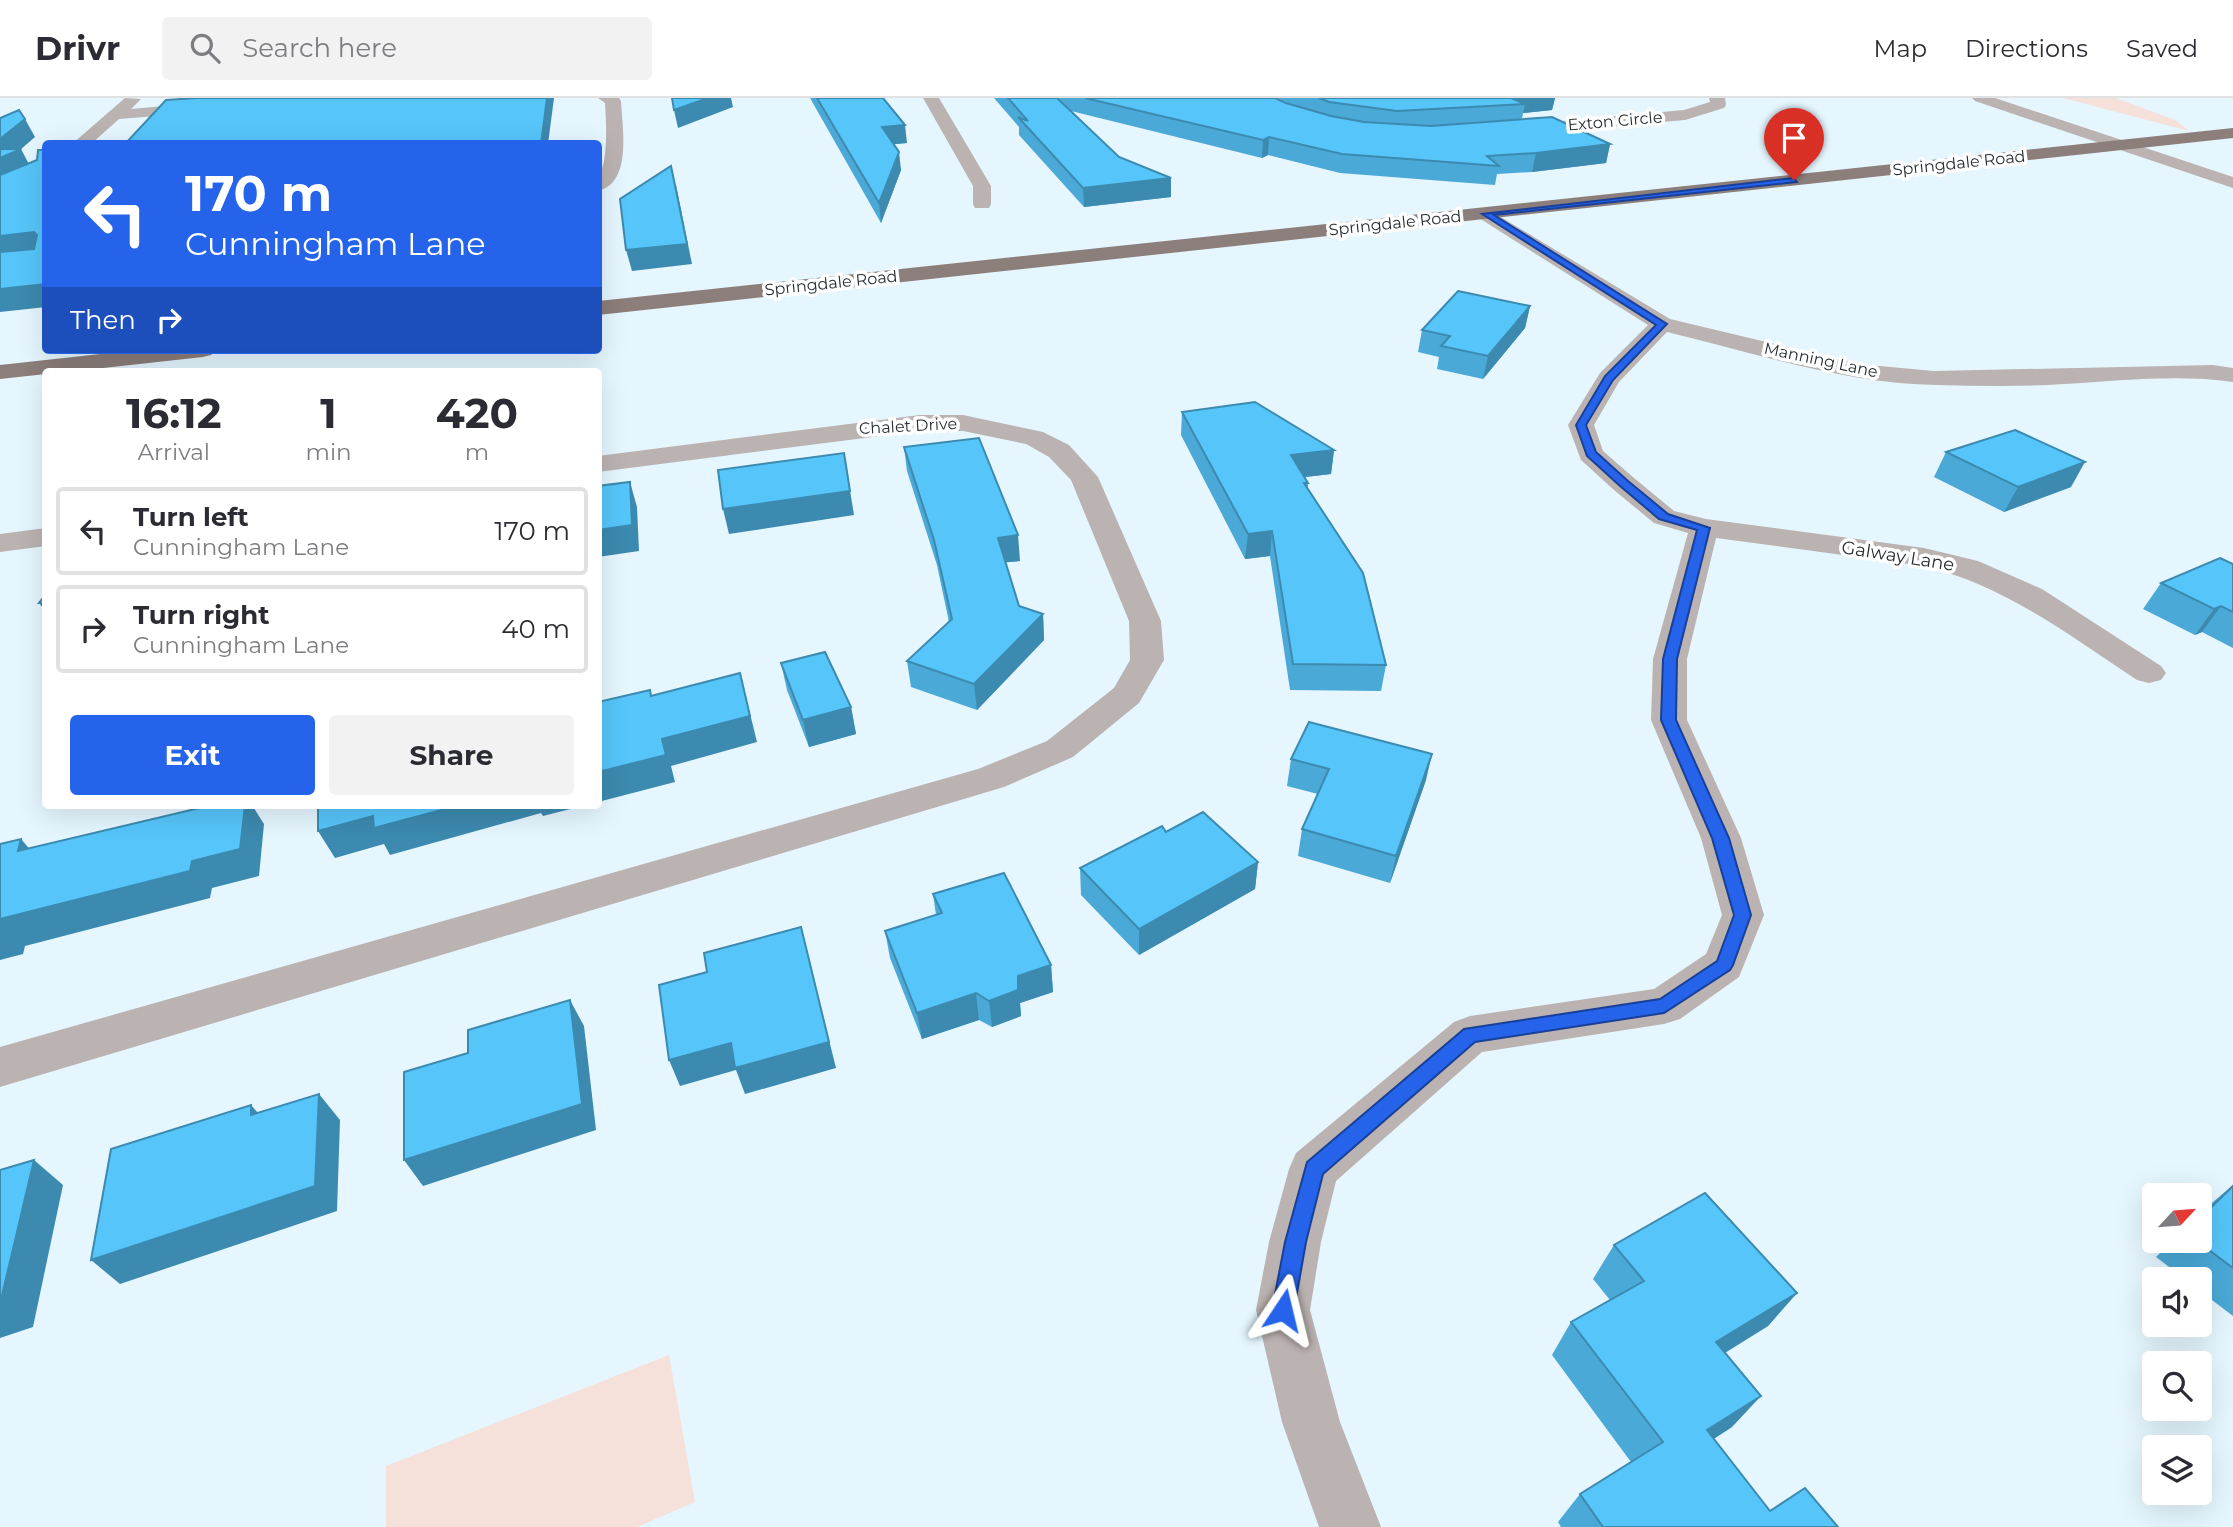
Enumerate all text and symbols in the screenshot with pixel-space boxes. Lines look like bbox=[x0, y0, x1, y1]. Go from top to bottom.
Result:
search box bbox=[162, 17, 652, 80]
text: Drivr bbox=[35, 28, 120, 68]
icon: search bbox=[186, 29, 224, 67]
text: Search here bbox=[242, 32, 397, 64]
text: Map bbox=[1874, 34, 1927, 63]
text: Directions bbox=[1965, 34, 2088, 63]
text: Saved bbox=[2126, 34, 2198, 63]
street label: Exton Circle bbox=[1567, 107, 1663, 135]
pin bbox=[1764, 108, 1824, 180]
icon: arrive bbox=[1775, 119, 1813, 157]
street label: Springdale Road bbox=[1892, 147, 2026, 179]
text: 170 m bbox=[185, 164, 332, 223]
icon: left bbox=[70, 168, 161, 259]
street label: Springdale Road bbox=[1328, 207, 1462, 239]
text: Cunningham Lane bbox=[185, 224, 486, 263]
street label: Springdale Road bbox=[764, 267, 898, 299]
icon: right bbox=[150, 301, 188, 339]
text: Then bbox=[70, 304, 136, 336]
street label: Manning Lane bbox=[1762, 339, 1880, 381]
text: 16:12 bbox=[126, 387, 222, 439]
text: 1 bbox=[320, 387, 337, 439]
text: 420 bbox=[436, 387, 518, 439]
street label: Chalet Drive bbox=[858, 414, 958, 438]
text: Arrival bbox=[137, 438, 210, 466]
text: min bbox=[306, 438, 352, 466]
text: m bbox=[465, 438, 489, 466]
text: Turn left bbox=[133, 501, 249, 533]
icon: left bbox=[74, 512, 112, 550]
text: 170 m bbox=[494, 515, 570, 547]
text: Cunningham Lane bbox=[133, 533, 349, 561]
street label: Galway Lane bbox=[1840, 536, 1956, 576]
text: Turn right bbox=[133, 599, 269, 631]
icon: right bbox=[74, 610, 112, 648]
text: 40 m bbox=[501, 613, 570, 645]
text: Cunningham Lane bbox=[133, 631, 349, 659]
button: Exit bbox=[70, 715, 315, 795]
button: Share bbox=[329, 715, 574, 795]
north arrow bbox=[2142, 1183, 2212, 1253]
map controls bbox=[2142, 1183, 2212, 1505]
button: sound bbox=[2142, 1267, 2212, 1337]
position arrow bbox=[1246, 1273, 1320, 1347]
button: search bbox=[2142, 1351, 2212, 1421]
button: layers bbox=[2142, 1435, 2212, 1505]

